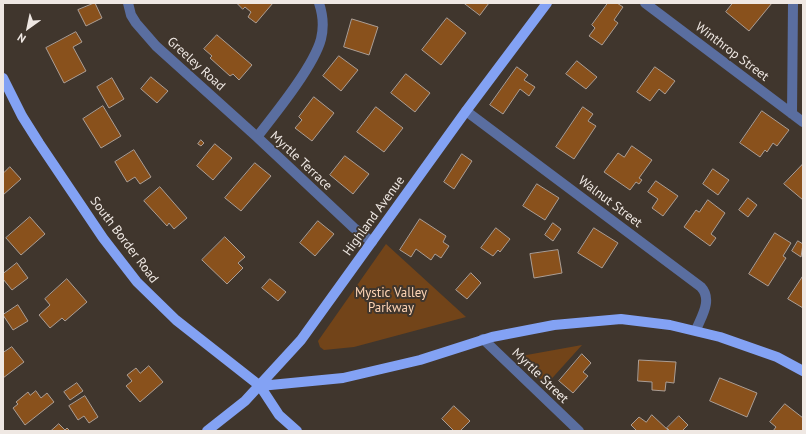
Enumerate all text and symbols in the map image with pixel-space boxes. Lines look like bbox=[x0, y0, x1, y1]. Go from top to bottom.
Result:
north arrow bbox=[8, 8, 48, 48]
street label: Winthrop Street bbox=[692, 19, 772, 85]
text: N bbox=[15, 30, 28, 46]
street label: Greeley Road bbox=[164, 34, 228, 94]
street label: Myrtle Terrace bbox=[267, 128, 335, 194]
street label: Highland Avenue bbox=[340, 173, 408, 259]
street label: Walnut Street bbox=[575, 173, 645, 231]
street label: South Border Road bbox=[87, 194, 161, 286]
park label: Mystic Valley Parkway bbox=[355, 285, 427, 316]
street label: Myrtle Street bbox=[508, 345, 572, 407]

